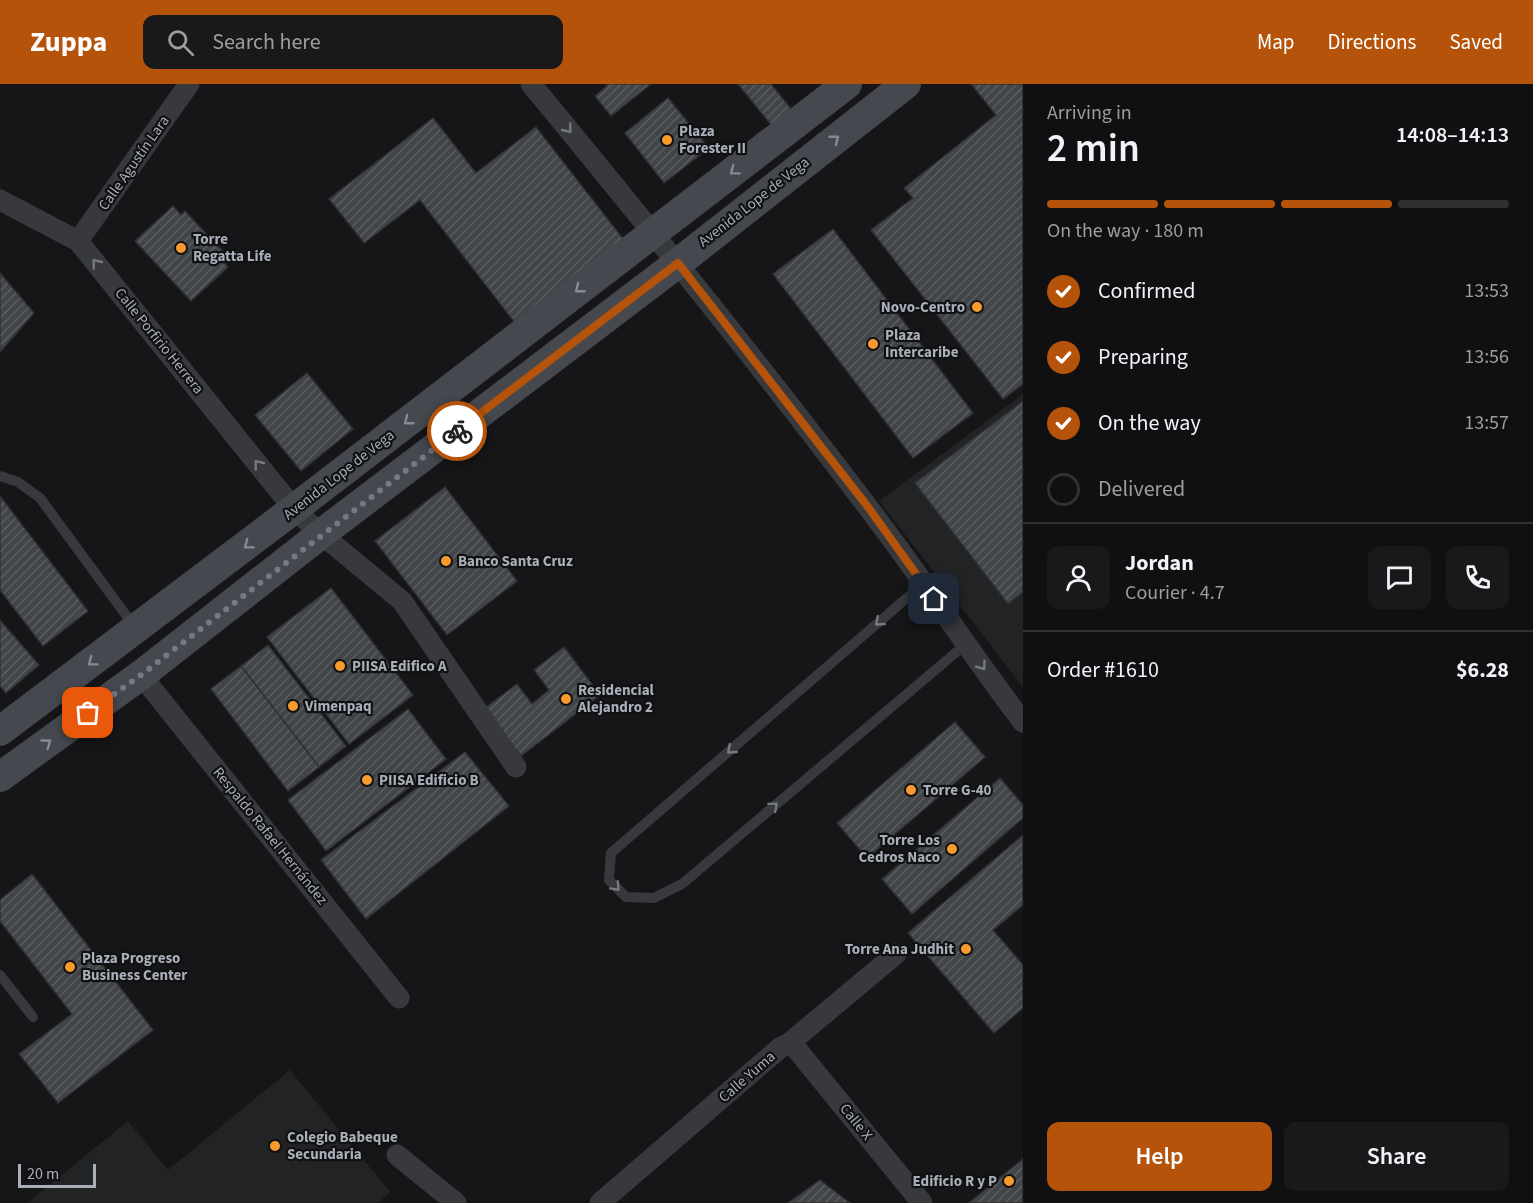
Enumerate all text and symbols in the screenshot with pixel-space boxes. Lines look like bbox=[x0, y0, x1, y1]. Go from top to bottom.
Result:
search box bbox=[143, 15, 563, 69]
text: Zuppa bbox=[30, 22, 107, 62]
icon: search bbox=[164, 26, 197, 59]
text: Search here bbox=[212, 26, 321, 58]
text: Map bbox=[1257, 27, 1295, 57]
text: Directions bbox=[1328, 27, 1416, 57]
text: Saved bbox=[1449, 27, 1503, 57]
text: Arriving in bbox=[1047, 99, 1132, 127]
street label: Calle Agustín Lara bbox=[93, 111, 175, 215]
text: 14:08–14:13 bbox=[1396, 119, 1509, 151]
place label: Plaza Forester II bbox=[679, 121, 746, 159]
text: 2 min bbox=[1047, 121, 1140, 177]
one-way arrow bbox=[561, 122, 572, 133]
marker: Plaza Forester II bbox=[660, 133, 674, 147]
one-way arrow bbox=[829, 135, 840, 146]
street label: Avenida Lope de Vega bbox=[694, 152, 814, 252]
one-way arrow bbox=[730, 164, 741, 175]
text: On the way · 180 m bbox=[1047, 217, 1204, 245]
place label: Torre Regatta Life bbox=[193, 229, 272, 267]
marker: Torre Regatta Life bbox=[174, 241, 188, 255]
one-way arrow bbox=[92, 259, 103, 270]
icon: check bbox=[1047, 275, 1080, 308]
text: Confirmed bbox=[1098, 275, 1195, 307]
text: 13:53 bbox=[1464, 277, 1509, 305]
one-way arrow bbox=[575, 282, 586, 293]
street label: Calle Porfirio Herrera bbox=[110, 283, 208, 399]
place label: Novo-Centro bbox=[881, 297, 965, 318]
marker: Novo-Centro bbox=[970, 300, 984, 314]
place label: Plaza Intercaribe bbox=[885, 325, 959, 363]
marker: Plaza Intercaribe bbox=[866, 337, 880, 351]
icon: check bbox=[1047, 341, 1080, 374]
text: Preparing bbox=[1098, 341, 1188, 373]
text: 13:56 bbox=[1464, 343, 1509, 371]
courier bbox=[427, 401, 487, 461]
icon: check bbox=[1047, 407, 1080, 440]
text: On the way bbox=[1098, 407, 1201, 439]
text: 13:57 bbox=[1464, 409, 1509, 437]
one-way arrow bbox=[404, 414, 415, 425]
icon: bike bbox=[441, 415, 474, 448]
street label: Avenida Lope de Vega bbox=[279, 425, 399, 525]
one-way arrow bbox=[254, 460, 265, 471]
text: Delivered bbox=[1098, 473, 1185, 505]
one-way arrow bbox=[243, 537, 254, 548]
button: person bbox=[1047, 546, 1110, 609]
button: chat bbox=[1368, 546, 1431, 609]
button: phone bbox=[1446, 546, 1509, 609]
text: Jordan bbox=[1125, 547, 1194, 579]
place label: Banco Santa Cruz bbox=[458, 551, 573, 572]
marker: Banco Santa Cruz bbox=[439, 554, 453, 568]
pin bbox=[908, 573, 959, 624]
text: Courier · 4.7 bbox=[1125, 579, 1225, 607]
icon: home bbox=[917, 582, 950, 615]
one-way arrow bbox=[875, 615, 886, 626]
text: Order #1610 bbox=[1047, 654, 1159, 686]
text: $6.28 bbox=[1456, 654, 1509, 686]
one-way arrow bbox=[87, 655, 98, 666]
place label: PIISA Edifico A bbox=[352, 656, 447, 677]
marker: PIISA Edifico A bbox=[333, 659, 347, 673]
one-way arrow bbox=[975, 660, 986, 671]
place label: Residencial Alejandro 2 bbox=[577, 680, 655, 718]
pin bbox=[62, 687, 113, 738]
marker: Residencial Alejandro 2 bbox=[559, 692, 573, 706]
icon: bag bbox=[71, 696, 104, 729]
place label: Vimenpaq bbox=[304, 696, 372, 717]
marker: Vimenpaq bbox=[286, 699, 300, 713]
one-way arrow bbox=[41, 739, 52, 750]
one-way arrow bbox=[727, 742, 738, 753]
street label: Respaldo Rafael Hernández bbox=[208, 763, 332, 909]
place label: PIISA Edificio B bbox=[379, 770, 479, 791]
marker: PIISA Edificio B bbox=[360, 773, 374, 787]
place label: Torre G-40 bbox=[923, 780, 992, 801]
marker: Torre G-40 bbox=[904, 783, 918, 797]
one-way arrow bbox=[767, 802, 778, 813]
place label: Torre Los Cedros Naco bbox=[858, 830, 940, 868]
marker: Torre Los Cedros Naco bbox=[945, 842, 959, 856]
one-way arrow bbox=[609, 880, 620, 890]
place label: Torre Ana Judhit bbox=[845, 939, 954, 960]
marker: Torre Ana Judhit bbox=[959, 942, 973, 956]
place label: Plaza Progreso Business Center bbox=[82, 948, 187, 986]
marker: Plaza Progreso Business Center bbox=[63, 960, 77, 974]
street label: Calle Yuma bbox=[714, 1046, 780, 1108]
street label: Calle X bbox=[835, 1099, 878, 1145]
button: Help bbox=[1047, 1122, 1272, 1191]
button: Share bbox=[1284, 1122, 1509, 1191]
place label: Colegio Babeque Secundaria bbox=[287, 1127, 398, 1165]
marker: Colegio Babeque Secundaria bbox=[268, 1139, 282, 1153]
scale bar bbox=[18, 1161, 96, 1188]
text: 20 m bbox=[27, 1163, 59, 1185]
place label: Edificio R y P bbox=[913, 1171, 997, 1192]
marker: Edificio R y P bbox=[1002, 1174, 1016, 1188]

